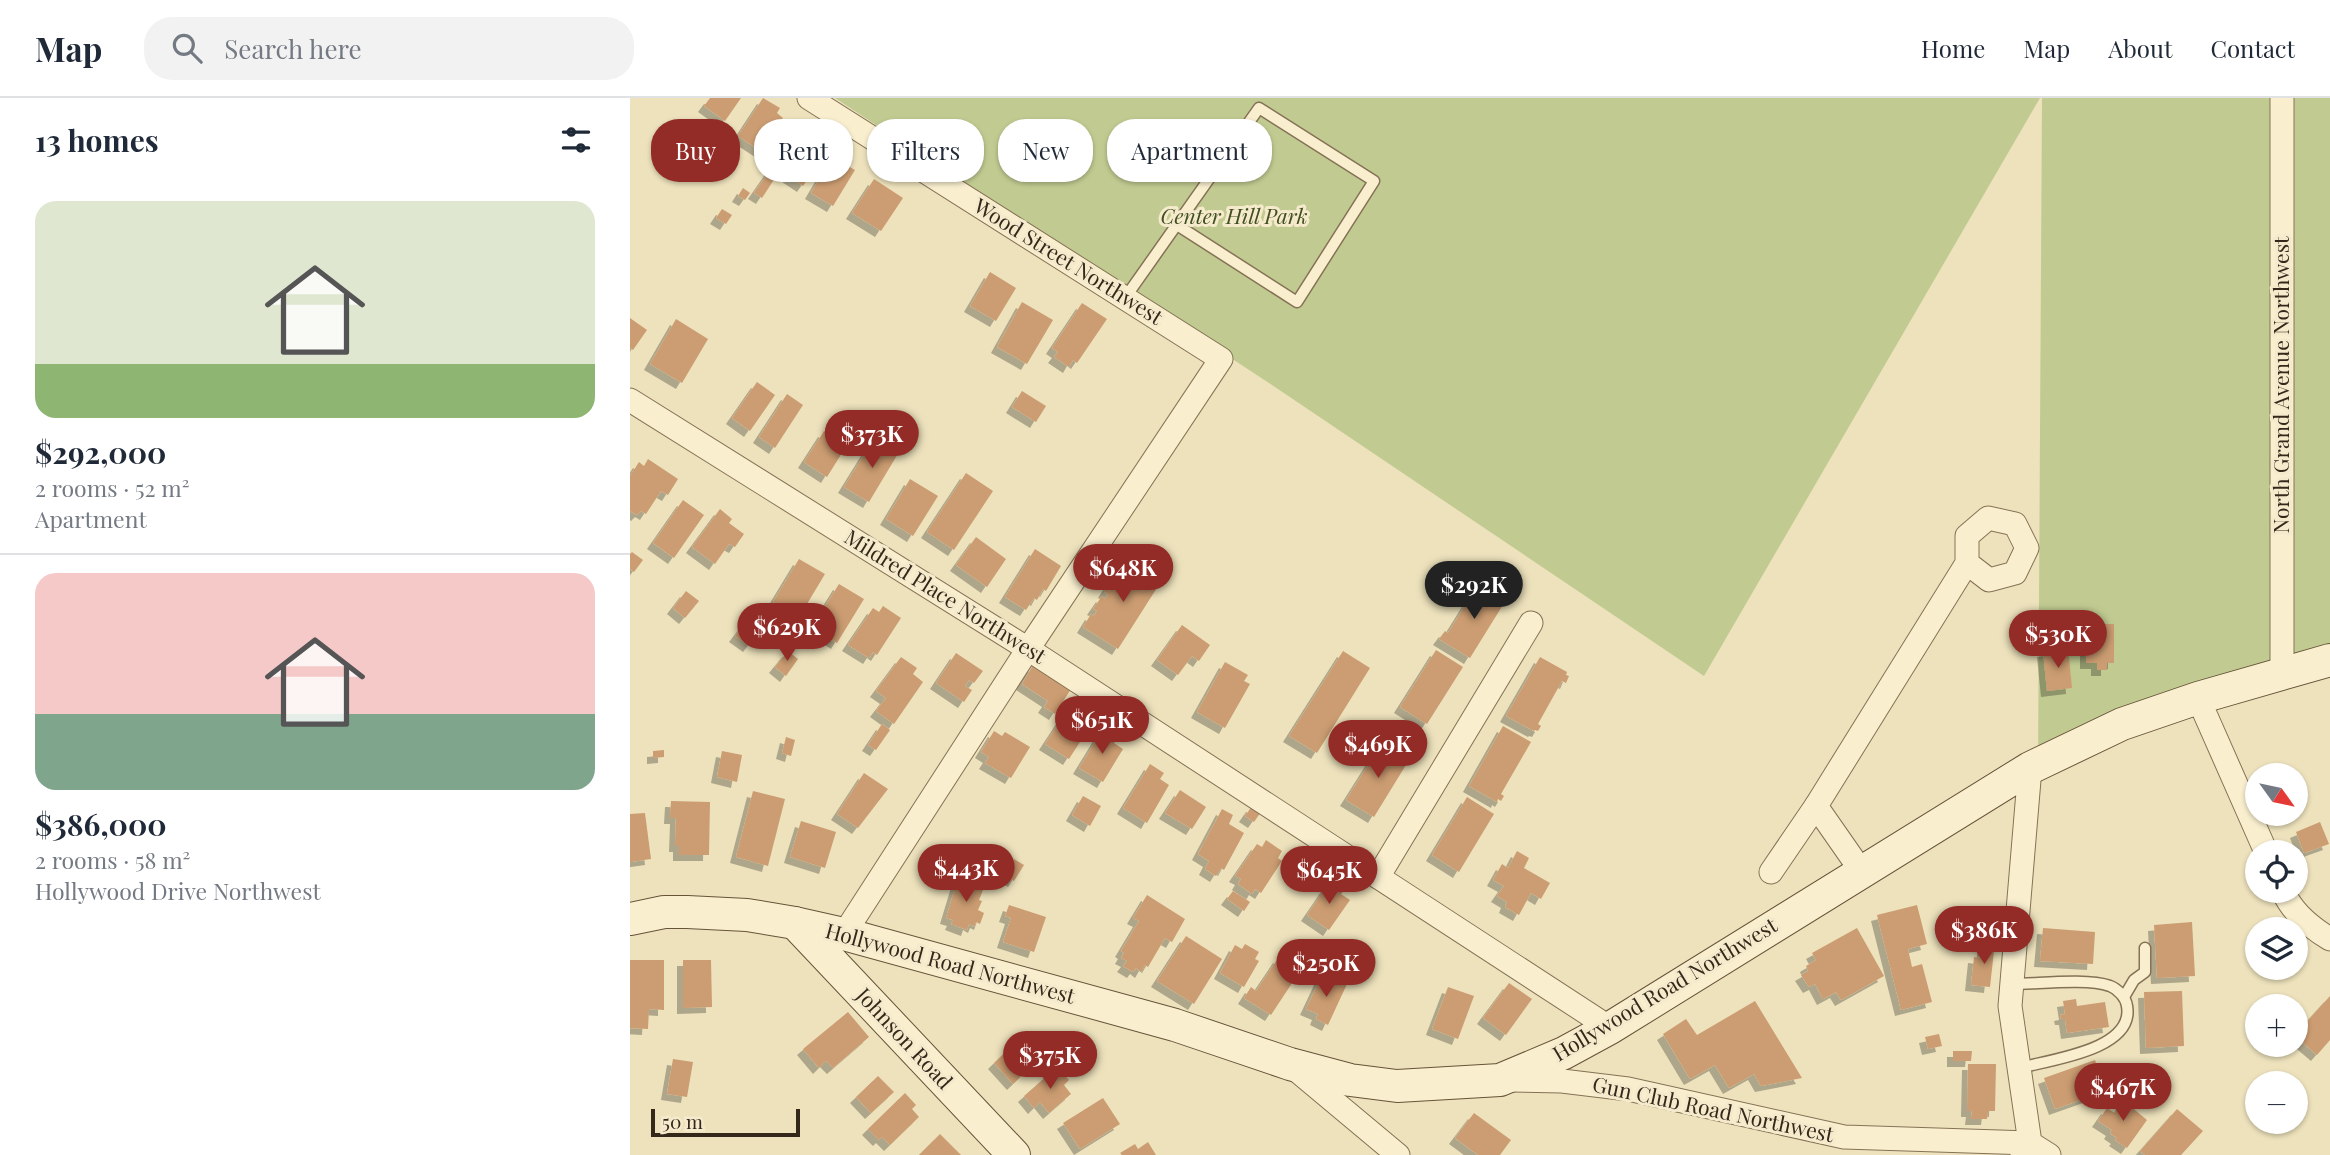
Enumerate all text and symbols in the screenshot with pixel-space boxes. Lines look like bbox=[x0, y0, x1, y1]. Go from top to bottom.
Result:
search box bbox=[144, 17, 634, 80]
text: Map bbox=[35, 26, 102, 70]
icon: search bbox=[168, 29, 206, 67]
text: Search here bbox=[224, 31, 362, 66]
text: Home bbox=[1921, 32, 1985, 64]
text: Map bbox=[2023, 32, 2070, 64]
text: About bbox=[2108, 32, 2172, 64]
text: Contact bbox=[2210, 32, 2295, 64]
chip: Buy bbox=[651, 119, 740, 182]
chip: Rent bbox=[754, 119, 853, 182]
chip: Filters bbox=[867, 119, 984, 182]
chip: New bbox=[998, 119, 1093, 182]
chip: Apartment bbox=[1107, 119, 1272, 182]
text: 13 homes bbox=[35, 120, 159, 160]
icon: filters bbox=[557, 121, 595, 159]
street label: Wood Street Northwest bbox=[969, 190, 1169, 330]
park label: Center Hill Park bbox=[1160, 201, 1308, 229]
street label: North Grand Avenue Northwest bbox=[2266, 236, 2294, 533]
icon: home bbox=[252, 247, 378, 373]
pin: $373K bbox=[823, 410, 921, 470]
text: $373K bbox=[841, 417, 903, 448]
text: $292,000 bbox=[35, 432, 166, 472]
text: 2 rooms · 52 m² bbox=[35, 472, 189, 503]
text: Apartment bbox=[35, 503, 147, 534]
street label: Mildred Place Northwest bbox=[840, 522, 1052, 669]
pin: $648K bbox=[1074, 545, 1172, 604]
text: $648K bbox=[1089, 551, 1157, 582]
pin: $292K bbox=[1425, 561, 1523, 621]
text: $292K bbox=[1441, 568, 1507, 599]
pin: $629K bbox=[738, 603, 836, 663]
text: $629K bbox=[753, 610, 821, 641]
pin: $530K bbox=[2009, 610, 2107, 670]
text: $530K bbox=[2025, 617, 2091, 648]
icon: home bbox=[252, 619, 378, 745]
pin: $651K bbox=[1053, 696, 1151, 756]
text: $651K bbox=[1071, 703, 1133, 734]
pin: $469K bbox=[1329, 720, 1427, 780]
text: $469K bbox=[1344, 727, 1412, 758]
north arrow bbox=[2245, 763, 2308, 826]
map controls bbox=[2245, 763, 2308, 1134]
text: $386,000 bbox=[35, 804, 167, 844]
button: locate bbox=[2245, 840, 2308, 903]
text: 2 rooms · 58 m² bbox=[35, 844, 190, 875]
pin: $443K bbox=[917, 844, 1015, 904]
pin: $645K bbox=[1280, 846, 1378, 906]
text: $443K bbox=[934, 851, 998, 882]
text: $645K bbox=[1296, 853, 1362, 884]
text: Hollywood Drive Northwest bbox=[35, 875, 321, 906]
pin: $386K bbox=[1935, 906, 2033, 966]
street label: Hollywood Road Northwest bbox=[1547, 910, 1782, 1067]
text: $386K bbox=[1951, 913, 2017, 944]
street label: Hollywood Road Northwest bbox=[823, 915, 1079, 1009]
button: layers bbox=[2245, 917, 2308, 980]
pin: $250K bbox=[1277, 940, 1375, 999]
text: $250K bbox=[1292, 946, 1360, 977]
street label: Johnson Road bbox=[851, 980, 960, 1094]
button: + bbox=[2245, 994, 2308, 1057]
pin: $375K bbox=[1001, 1032, 1099, 1091]
text: $375K bbox=[1019, 1038, 1081, 1069]
pin: $467K bbox=[2074, 1063, 2172, 1123]
street label: Gun Club Road Northwest bbox=[1590, 1069, 1837, 1147]
text: $467K bbox=[2090, 1070, 2156, 1101]
button: − bbox=[2245, 1071, 2308, 1134]
scale bar bbox=[651, 1106, 800, 1138]
text: 50 m bbox=[662, 1108, 703, 1134]

